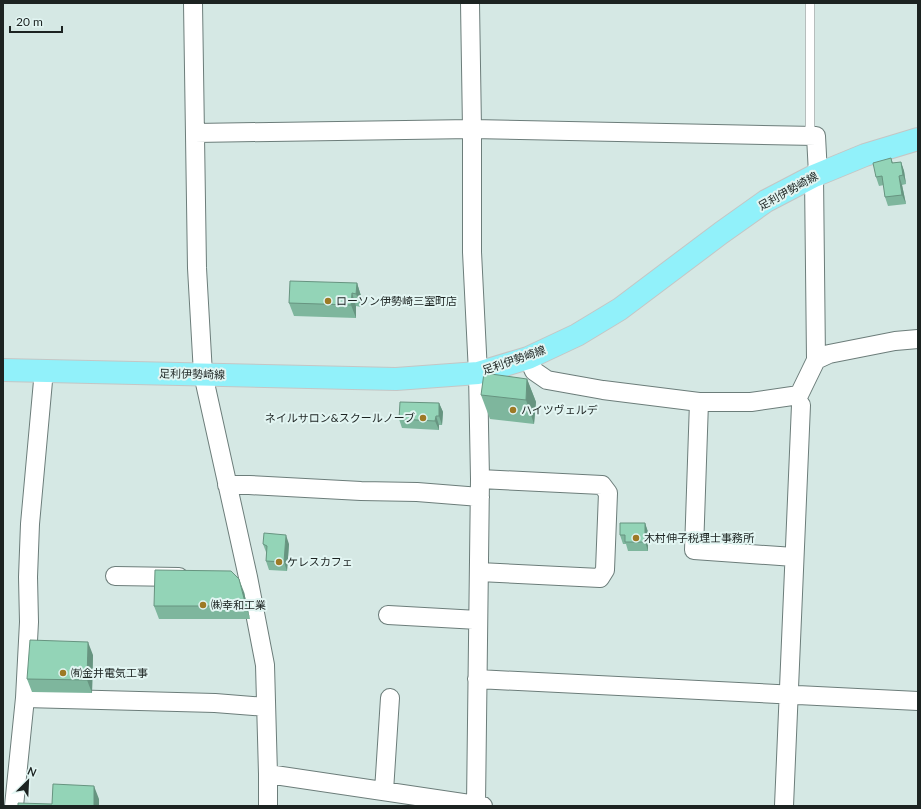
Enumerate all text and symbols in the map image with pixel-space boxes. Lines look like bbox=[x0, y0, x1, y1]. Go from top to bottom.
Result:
scale bar bbox=[10, 8, 62, 34]
text: 20 m bbox=[16, 14, 43, 29]
street label: 足利伊勢崎線 bbox=[756, 169, 820, 212]
place label: ローソン伊勢崎三室町店 bbox=[336, 294, 457, 307]
marker: ローソン伊勢崎三室町店 bbox=[323, 296, 333, 306]
street label: 足利伊勢崎線 bbox=[481, 343, 547, 376]
street label: 足利伊勢崎線 bbox=[159, 366, 225, 381]
place label: ハイツヴェルデ bbox=[521, 403, 598, 416]
marker: ハイツヴェルデ bbox=[508, 405, 518, 415]
place label: ネイルサロン&スクールノーブ bbox=[265, 411, 415, 424]
marker: ネイルサロン&スクールノーブ bbox=[418, 413, 428, 423]
place label: 木村伸子税理士事務所 bbox=[644, 531, 755, 544]
marker: 木村伸子税理士事務所 bbox=[631, 533, 641, 543]
place label: ケレスカフェ bbox=[287, 555, 353, 568]
marker: ケレスカフェ bbox=[274, 557, 284, 567]
place label: ㈱幸和工業 bbox=[211, 598, 266, 611]
marker: ㈱幸和工業 bbox=[198, 600, 208, 610]
place label: ㈲金井電気工事 bbox=[71, 666, 148, 679]
marker: ㈲金井電気工事 bbox=[58, 668, 68, 678]
north arrow bbox=[8, 761, 48, 801]
text: N bbox=[26, 764, 39, 779]

